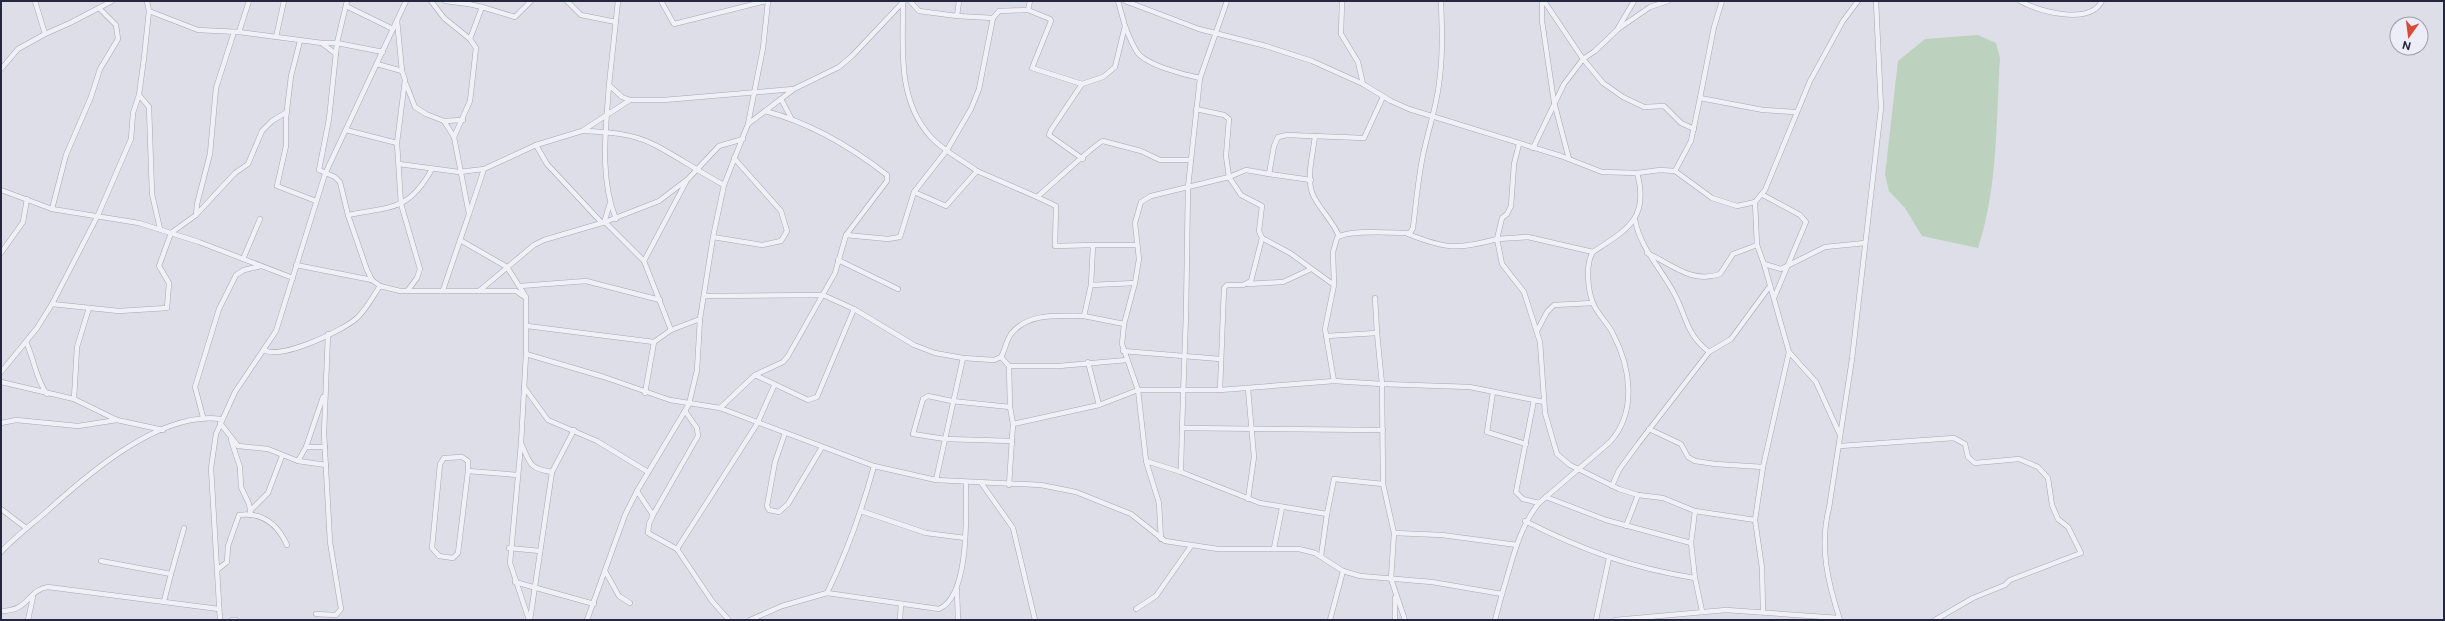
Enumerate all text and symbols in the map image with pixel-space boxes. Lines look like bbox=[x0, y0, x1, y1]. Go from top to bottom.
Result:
north arrow bbox=[2389, 16, 2429, 56]
text: N bbox=[2401, 39, 2412, 53]

